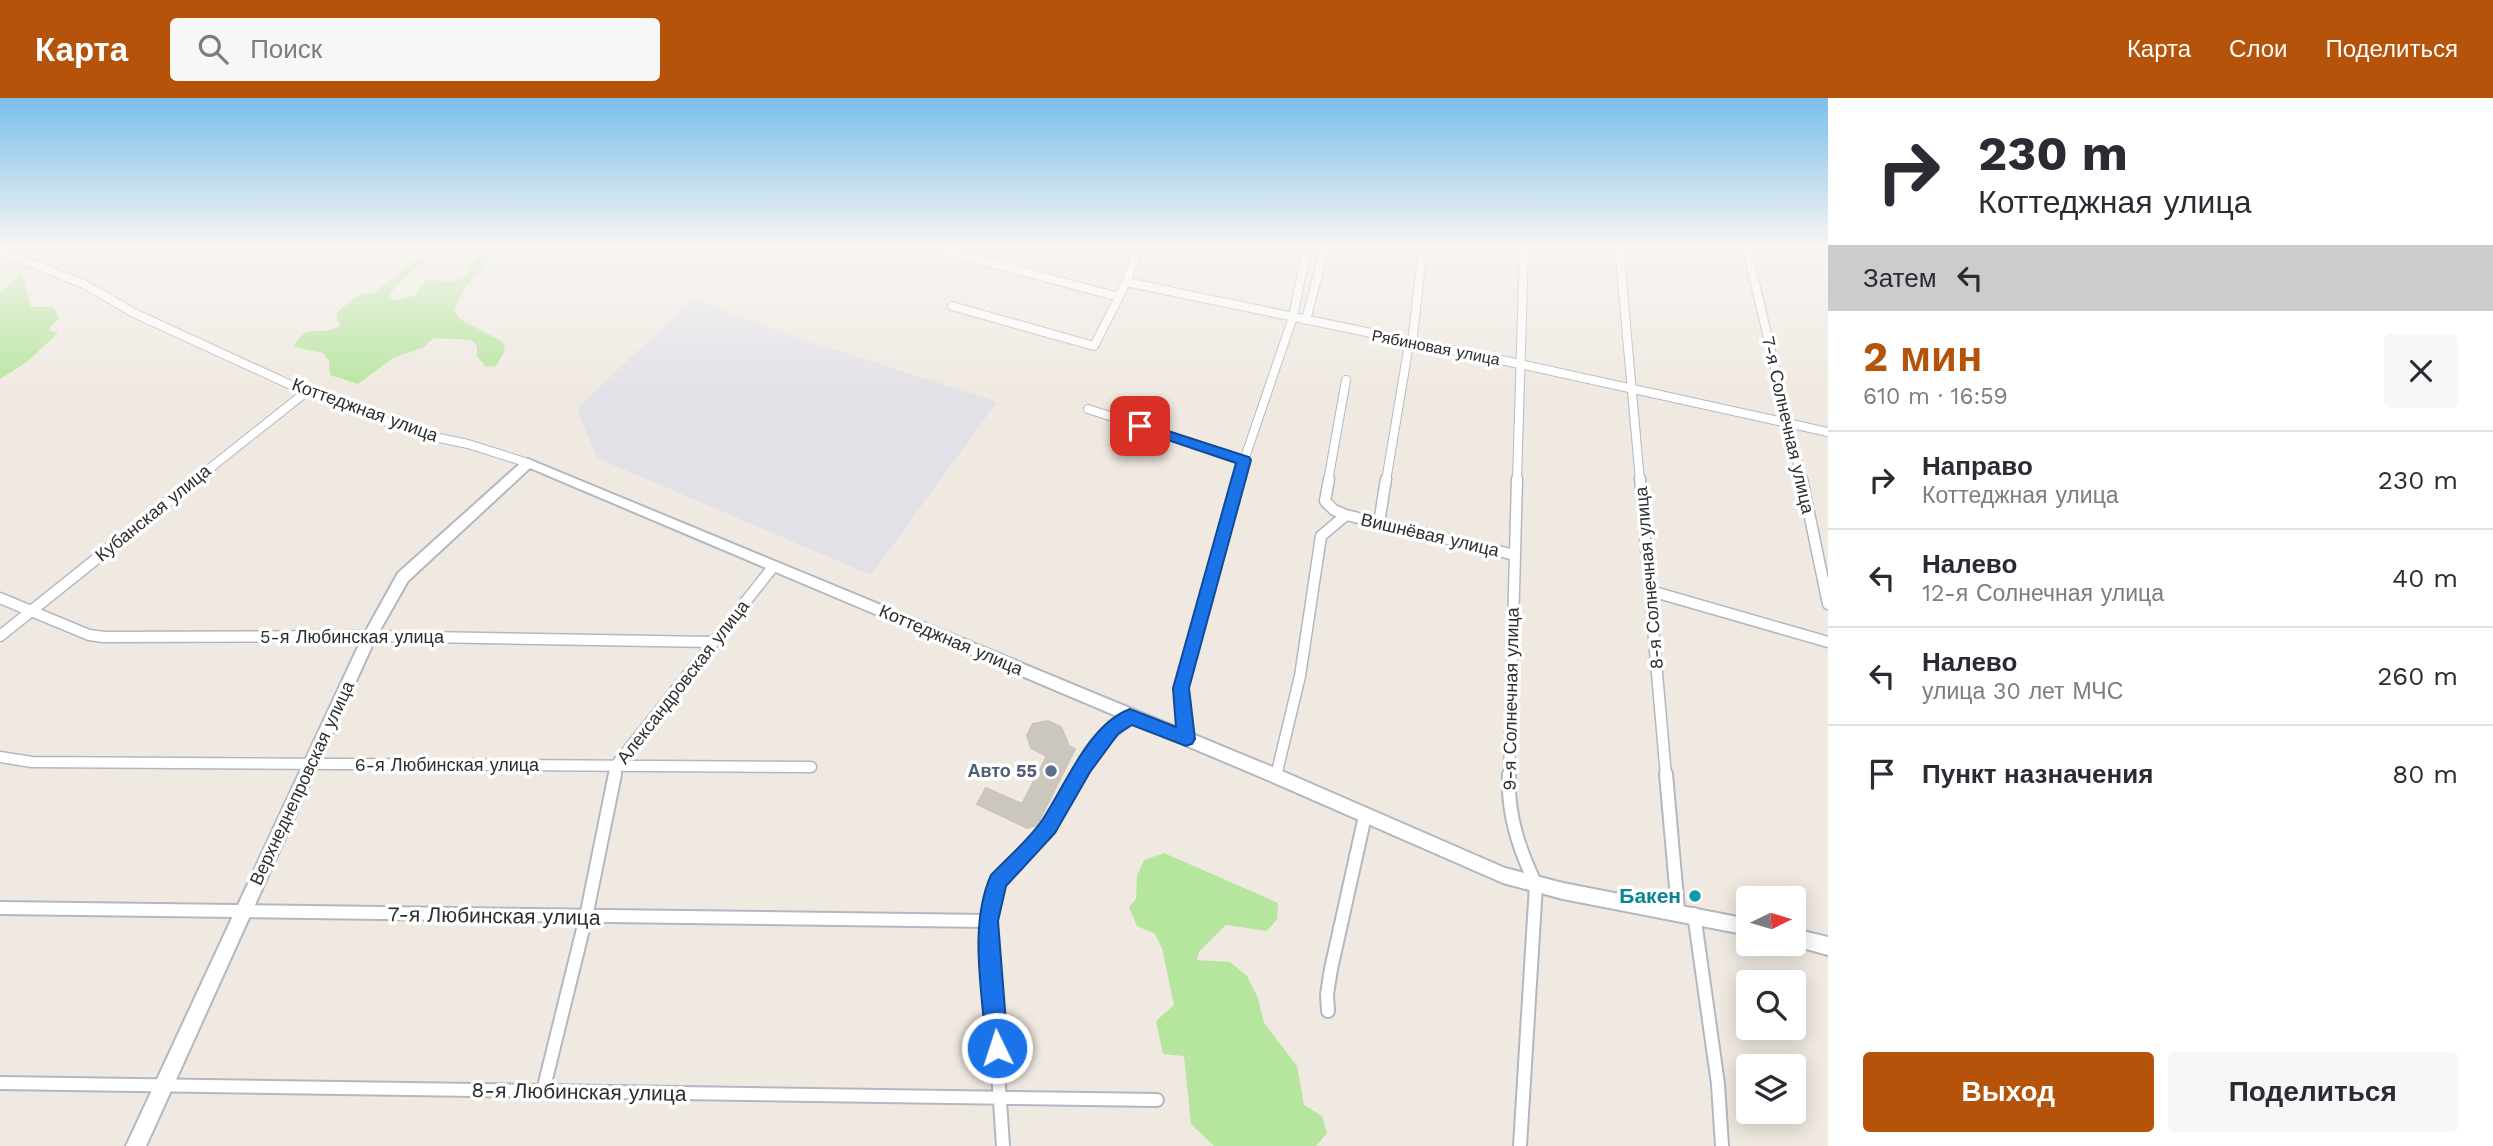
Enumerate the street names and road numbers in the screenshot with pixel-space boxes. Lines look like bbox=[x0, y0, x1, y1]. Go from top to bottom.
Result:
street label: Рябиновая улица bbox=[1370, 326, 1502, 369]
street label: 7-я Солнечная улица bbox=[1758, 334, 1819, 517]
street label: Коттеджная улица bbox=[289, 373, 442, 446]
street label: Кубанская улица bbox=[91, 459, 215, 566]
street label: 8-я Солнечная улица bbox=[1630, 485, 1667, 670]
street label: Вишнёвая улица bbox=[1359, 508, 1502, 561]
street label: Александровская улица bbox=[612, 595, 754, 768]
street label: Коттеджная улица bbox=[876, 600, 1027, 680]
street label: 9-я Солнечная улица bbox=[1498, 606, 1523, 791]
street label: 5-я Любинская улица bbox=[260, 626, 445, 647]
street label: Верхнеднепровская улица bbox=[245, 677, 359, 888]
street label: 6-я Любинская улица bbox=[355, 754, 540, 775]
street label: 7-я Любинская улица bbox=[387, 901, 601, 930]
street label: 8-я Любинская улица bbox=[471, 1077, 687, 1106]

